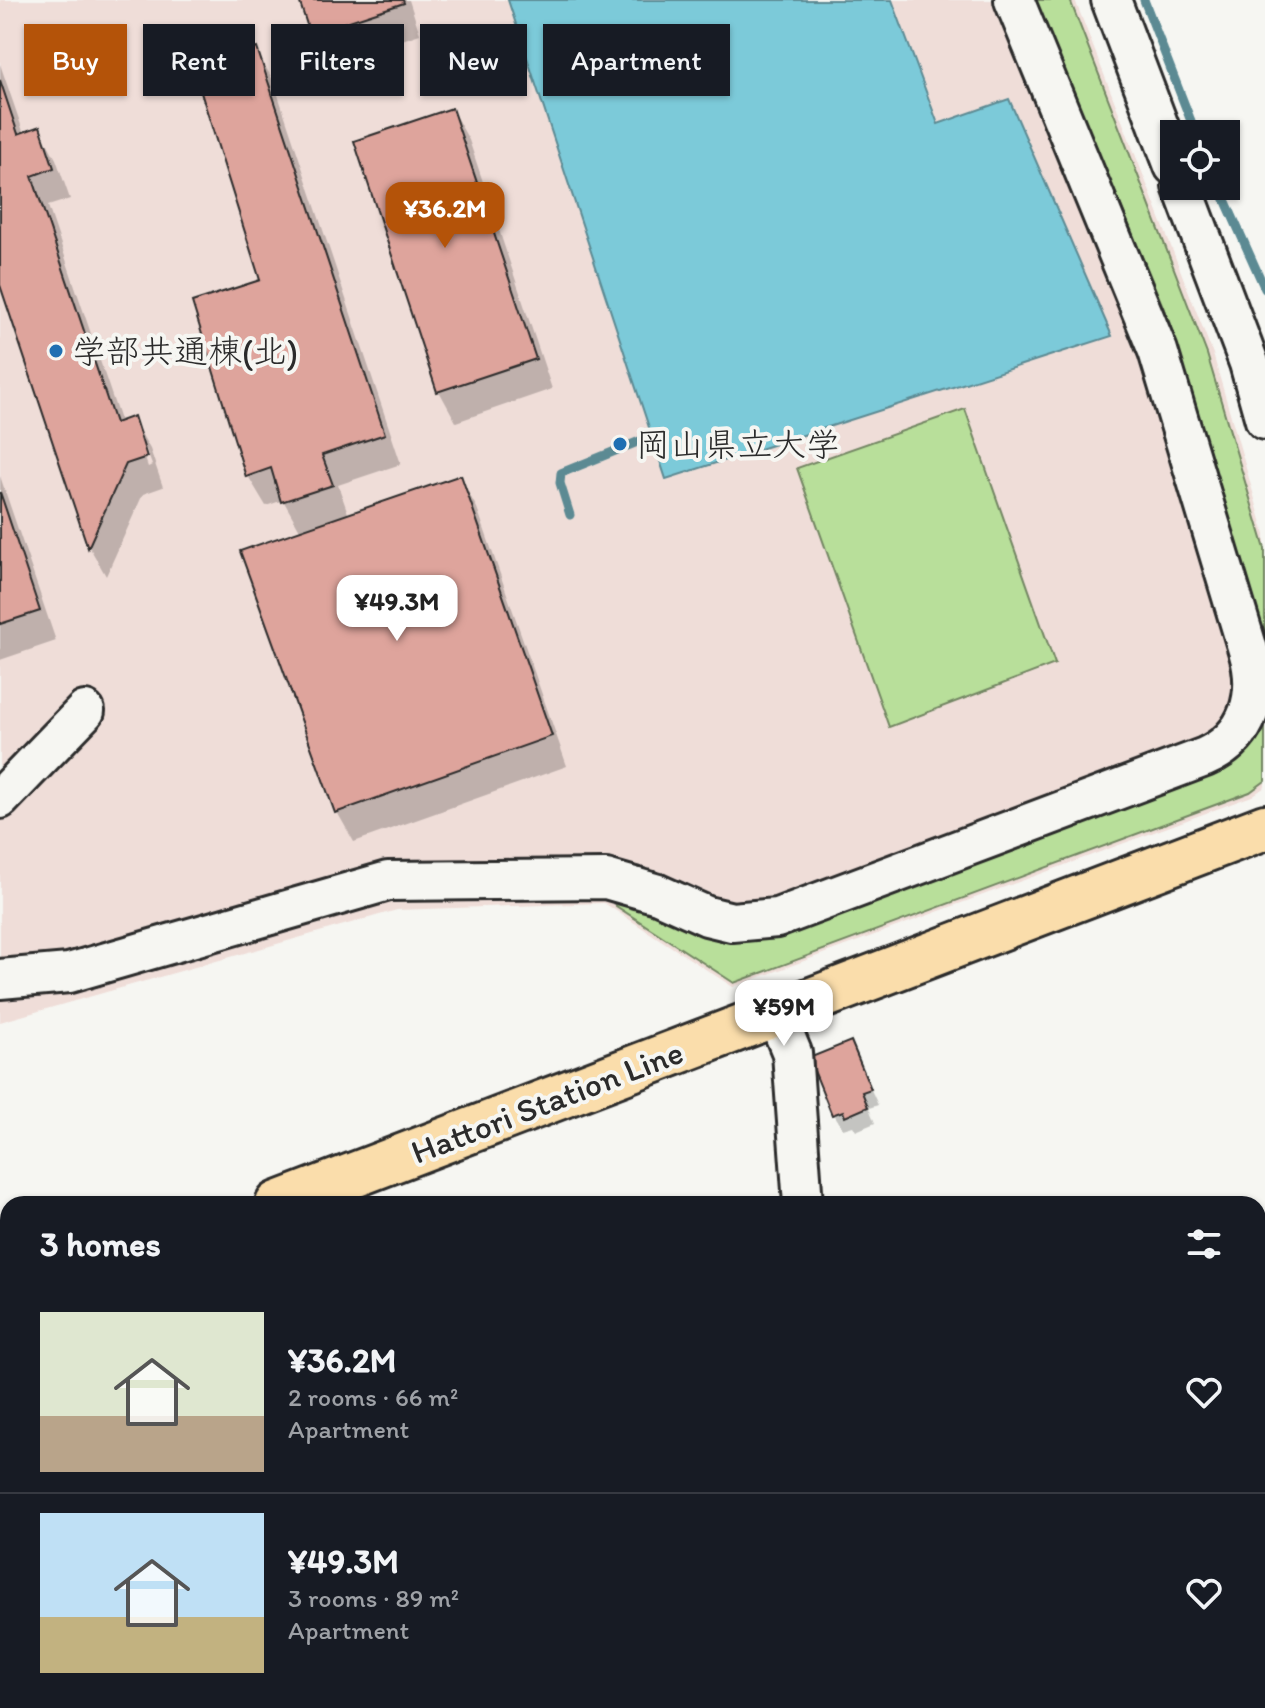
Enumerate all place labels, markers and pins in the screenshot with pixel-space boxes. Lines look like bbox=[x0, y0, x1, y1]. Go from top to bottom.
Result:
pin: ¥36.2M bbox=[380, 182, 510, 250]
place label: 学部共通棟(北) bbox=[72, 331, 298, 372]
marker: 学部共通棟(北) bbox=[47, 342, 65, 360]
place label: 岡山県立大学 bbox=[636, 424, 840, 465]
marker: 岡山県立大学 bbox=[611, 435, 629, 453]
pin: ¥49.3M bbox=[332, 575, 462, 643]
pin: ¥59M bbox=[737, 980, 831, 1048]

